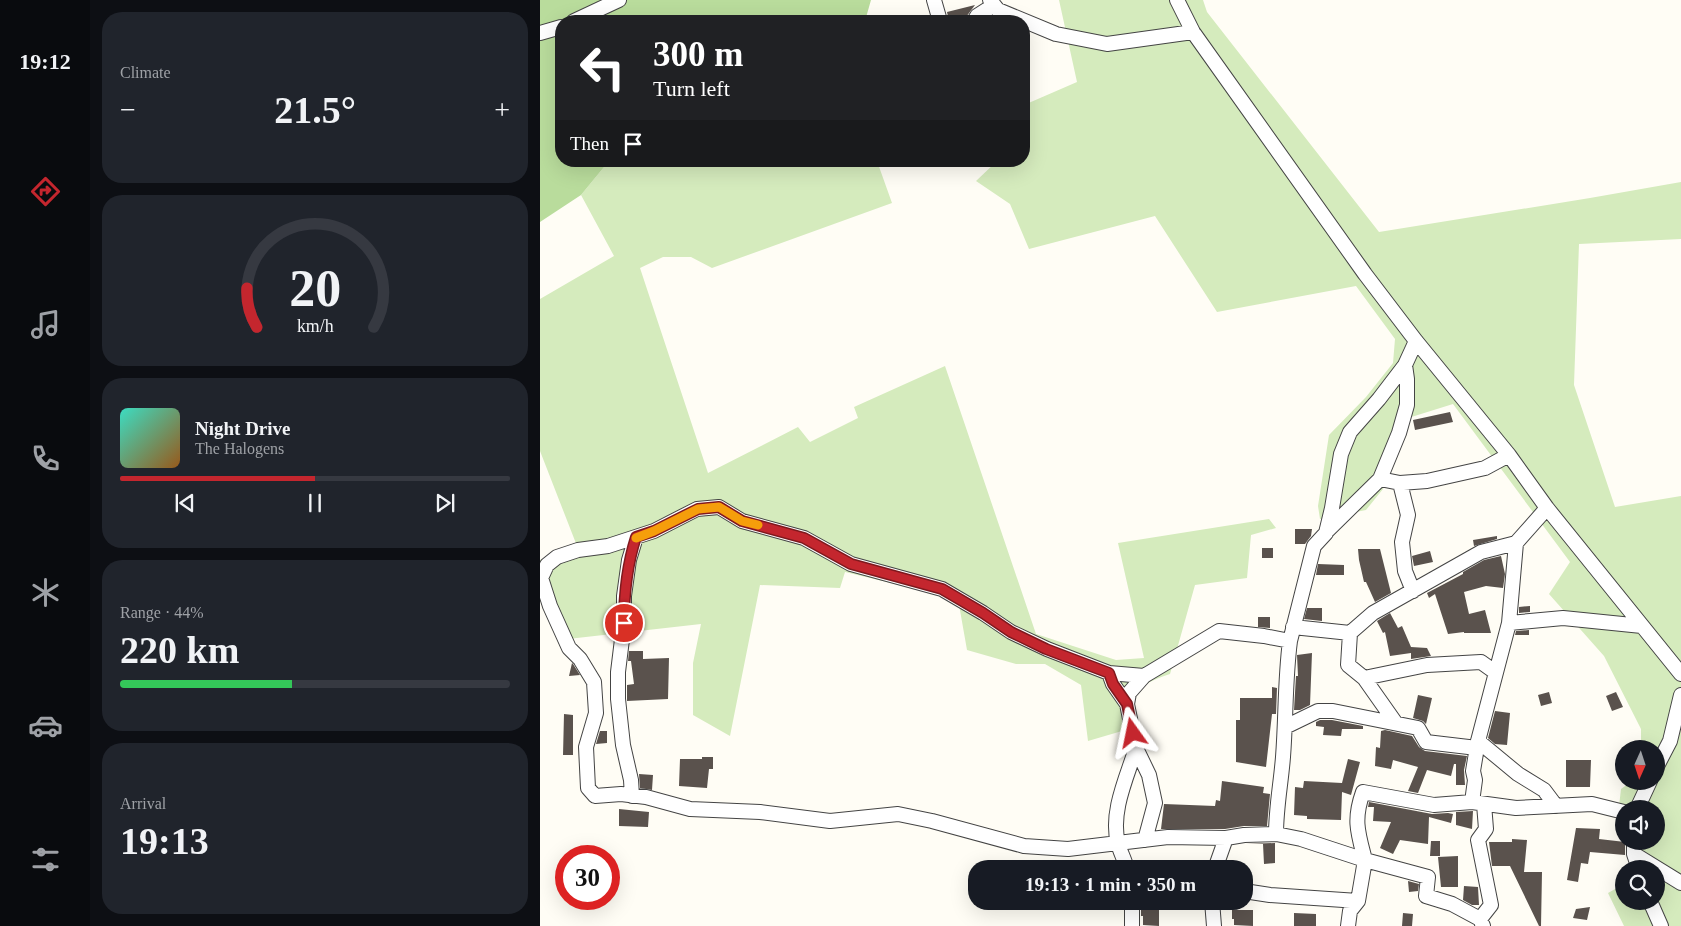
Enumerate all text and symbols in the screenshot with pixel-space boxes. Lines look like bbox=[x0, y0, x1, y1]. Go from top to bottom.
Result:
icon: left bbox=[570, 35, 635, 100]
text: 300 m bbox=[653, 35, 743, 74]
text: 19:12 bbox=[19, 49, 71, 74]
text: Climate bbox=[120, 64, 171, 81]
text: Turn left bbox=[653, 76, 730, 101]
text: 21.5° bbox=[274, 89, 356, 131]
text: − bbox=[120, 94, 136, 125]
text: + bbox=[494, 94, 510, 125]
icon: arrive bbox=[619, 130, 647, 158]
text: Then bbox=[570, 133, 609, 154]
icon: directions bbox=[28, 174, 63, 209]
text: 20 bbox=[289, 260, 341, 317]
icon: music bbox=[28, 307, 63, 342]
text: km/h bbox=[297, 316, 333, 336]
text: Night Drive bbox=[195, 418, 291, 439]
text: The Halogens bbox=[195, 440, 284, 457]
icon: phone bbox=[28, 441, 63, 476]
icon: previous bbox=[171, 489, 199, 517]
icon: pause bbox=[301, 489, 329, 517]
icon: next bbox=[431, 489, 459, 517]
icon: climate bbox=[28, 575, 63, 610]
pin bbox=[603, 602, 645, 644]
text: Range · 44% bbox=[120, 604, 204, 621]
icon: arrive bbox=[610, 609, 638, 637]
text: 220 km bbox=[120, 629, 239, 671]
position arrow bbox=[1106, 706, 1158, 758]
icon: car bbox=[28, 708, 63, 743]
north arrow bbox=[1615, 740, 1665, 790]
map controls bbox=[1615, 740, 1665, 910]
text: Arrival bbox=[120, 795, 166, 812]
button: sound bbox=[1615, 800, 1665, 850]
text: 19:13 bbox=[120, 820, 209, 862]
icon: filters bbox=[28, 842, 63, 877]
speed limit sign: 30 bbox=[555, 845, 620, 910]
button: search bbox=[1615, 860, 1665, 910]
text: 19:13 · 1 min · 350 m bbox=[1025, 874, 1196, 895]

